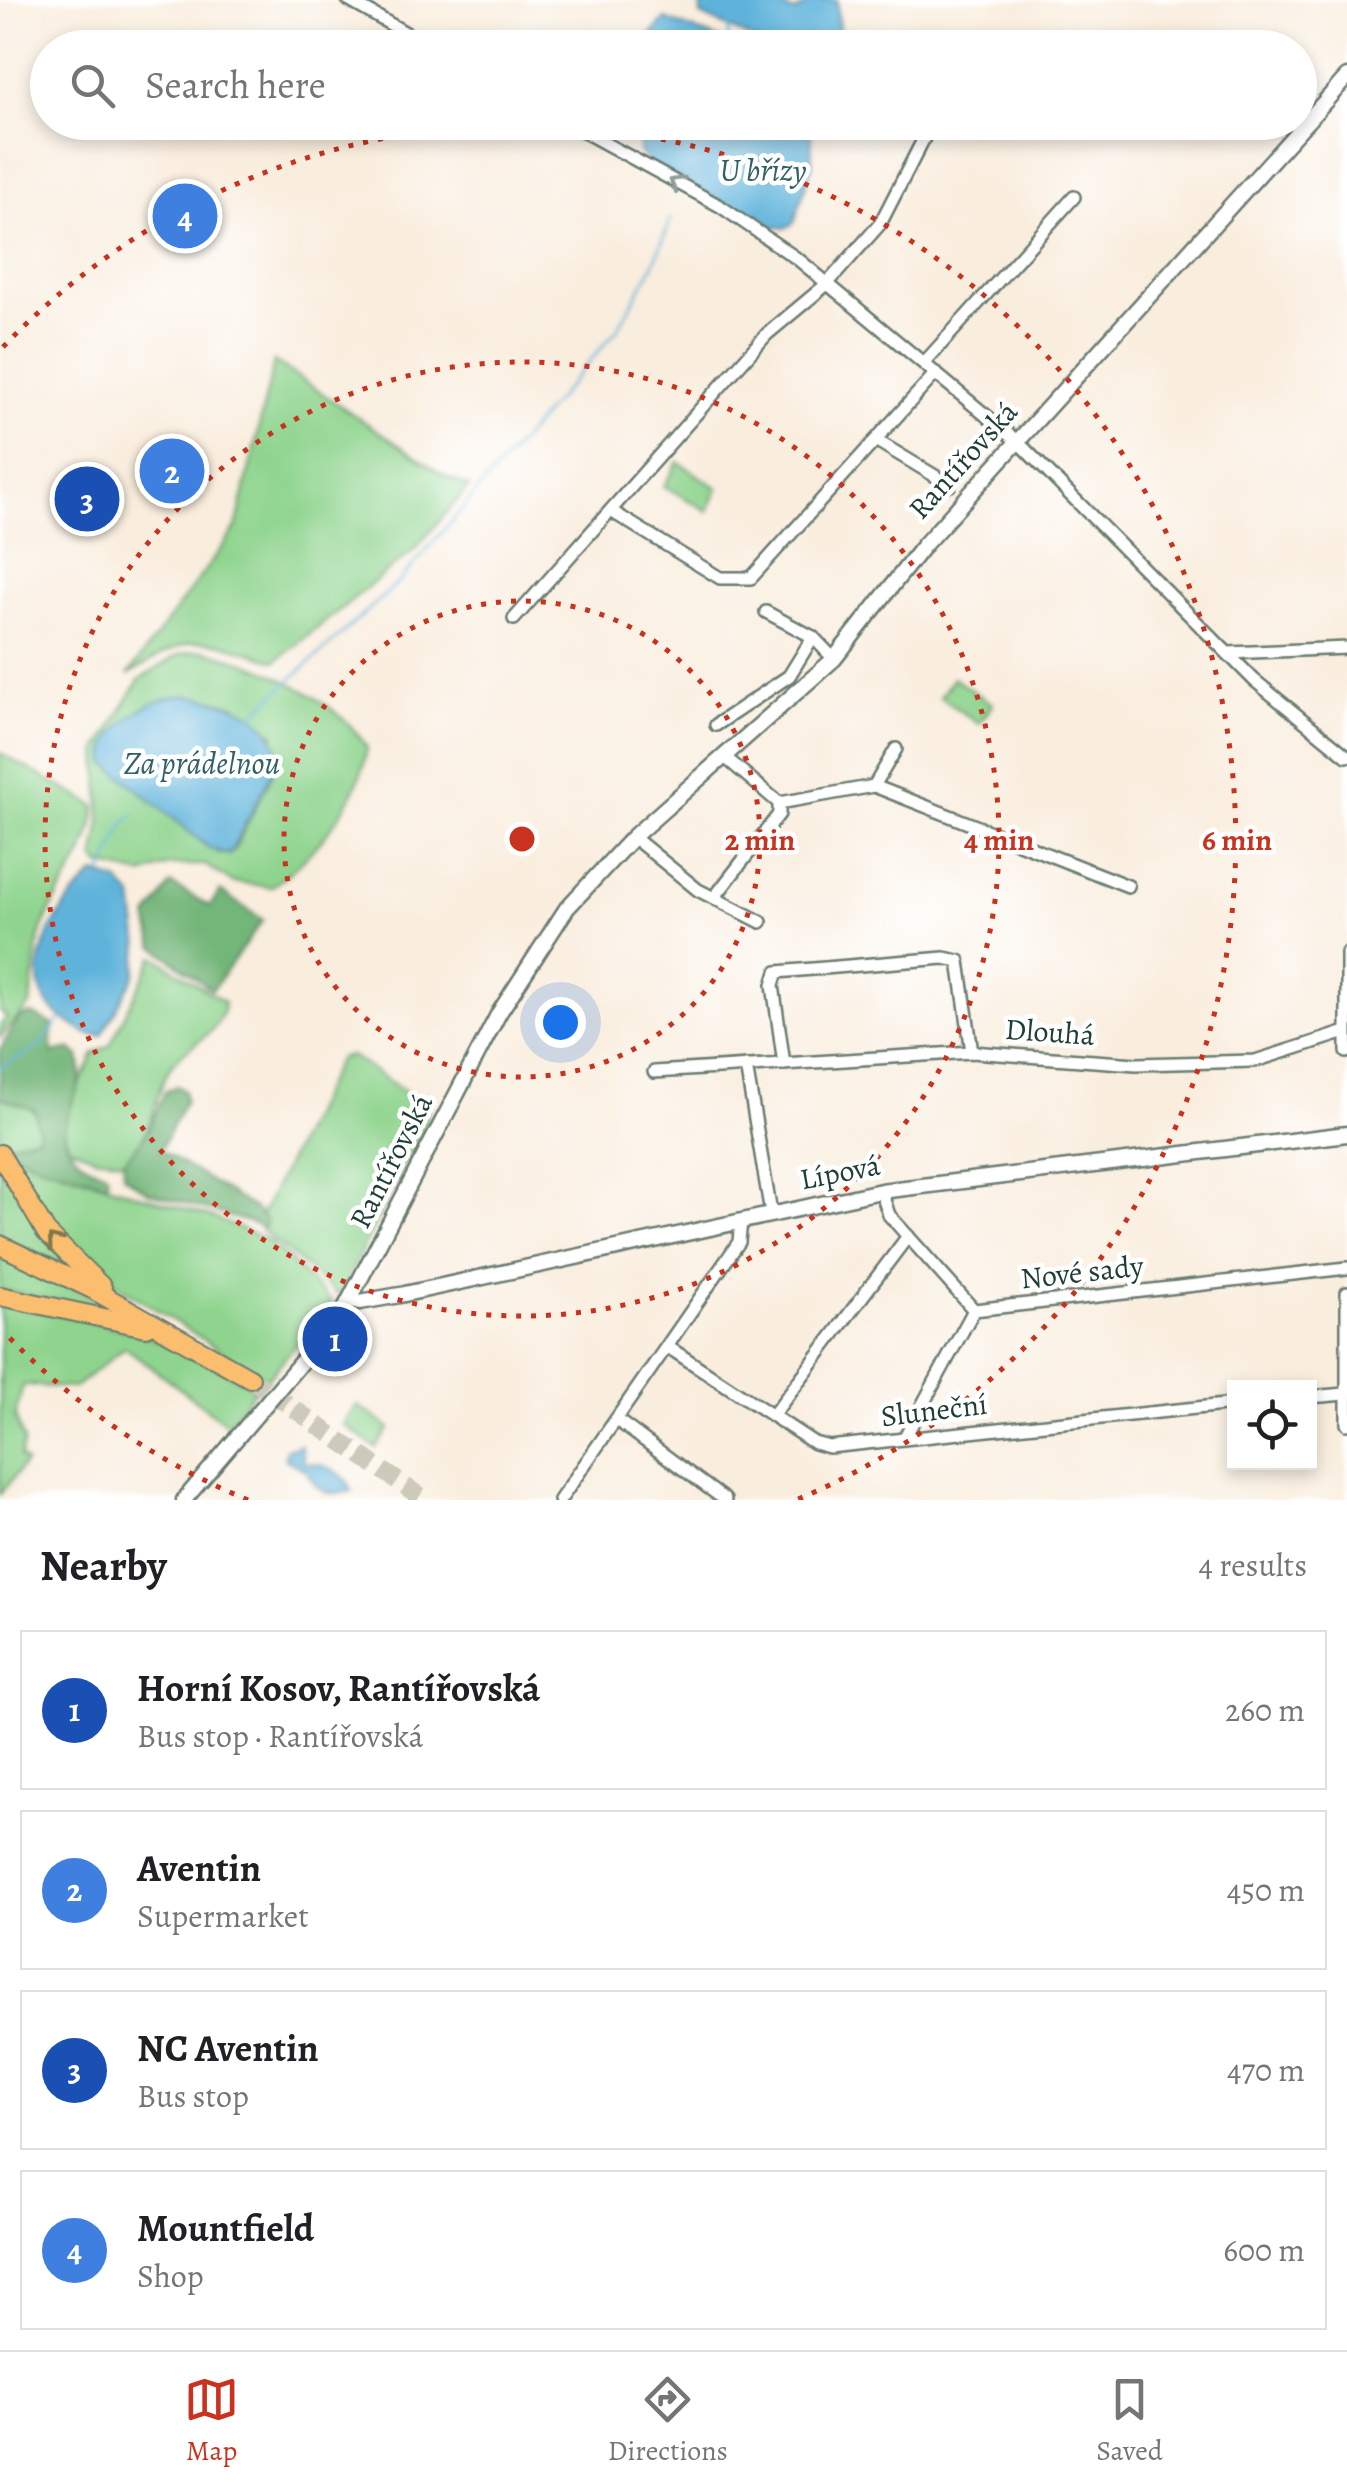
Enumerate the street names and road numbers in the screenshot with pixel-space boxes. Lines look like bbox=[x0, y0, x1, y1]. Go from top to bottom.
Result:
street label: Rantířovská bbox=[899, 392, 1027, 528]
street label: Dlouhá bbox=[1004, 1009, 1096, 1055]
street label: Rantířovská bbox=[340, 1087, 442, 1235]
street label: Lípová bbox=[797, 1145, 883, 1199]
street label: Nové sady bbox=[1019, 1246, 1146, 1298]
street label: Sluneční bbox=[879, 1384, 989, 1436]

